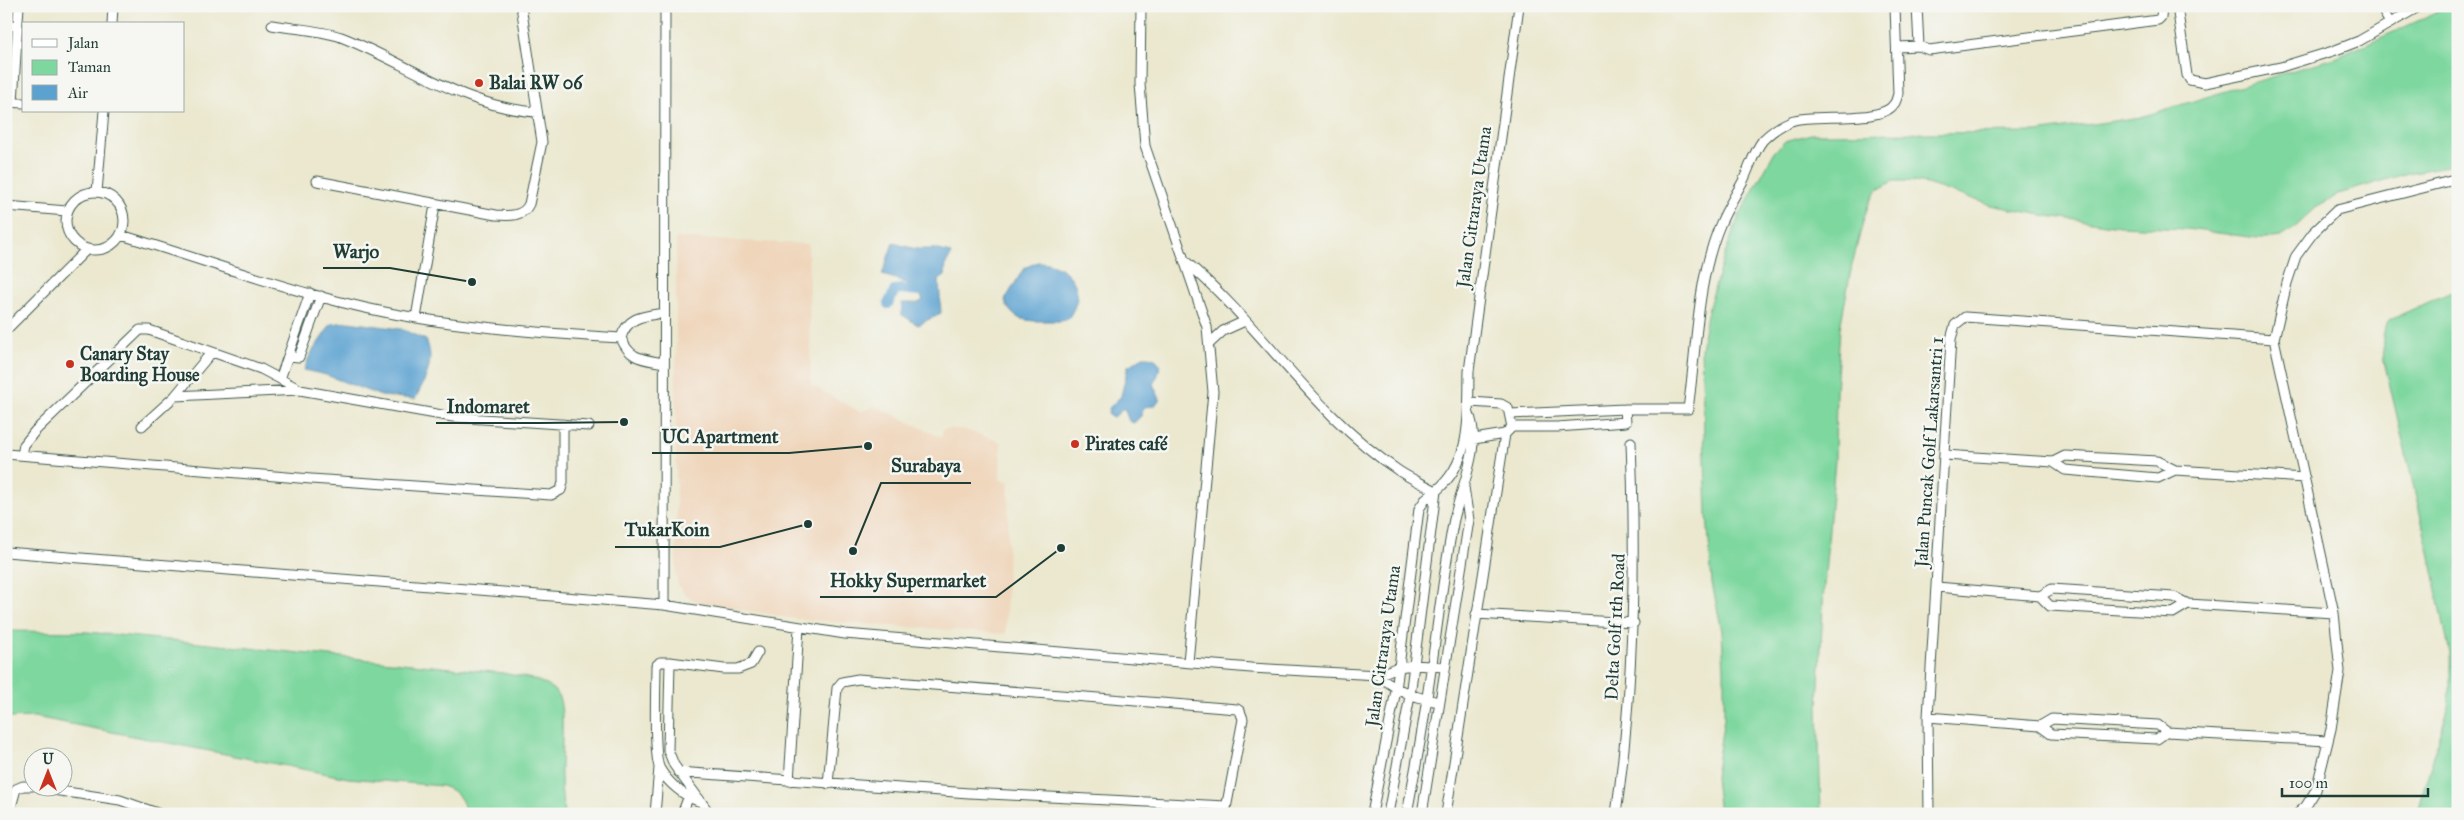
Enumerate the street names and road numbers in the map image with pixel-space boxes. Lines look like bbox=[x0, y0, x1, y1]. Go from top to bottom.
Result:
street label: Jalan Citraraya Utama bbox=[1451, 124, 1497, 291]
street label: Jalan Puncak Golf Lakarsantri 1 bbox=[1910, 336, 1949, 570]
street label: Delta Golf 1th Road bbox=[1600, 553, 1630, 701]
street label: Jalan Citraraya Utama bbox=[1360, 563, 1406, 730]

